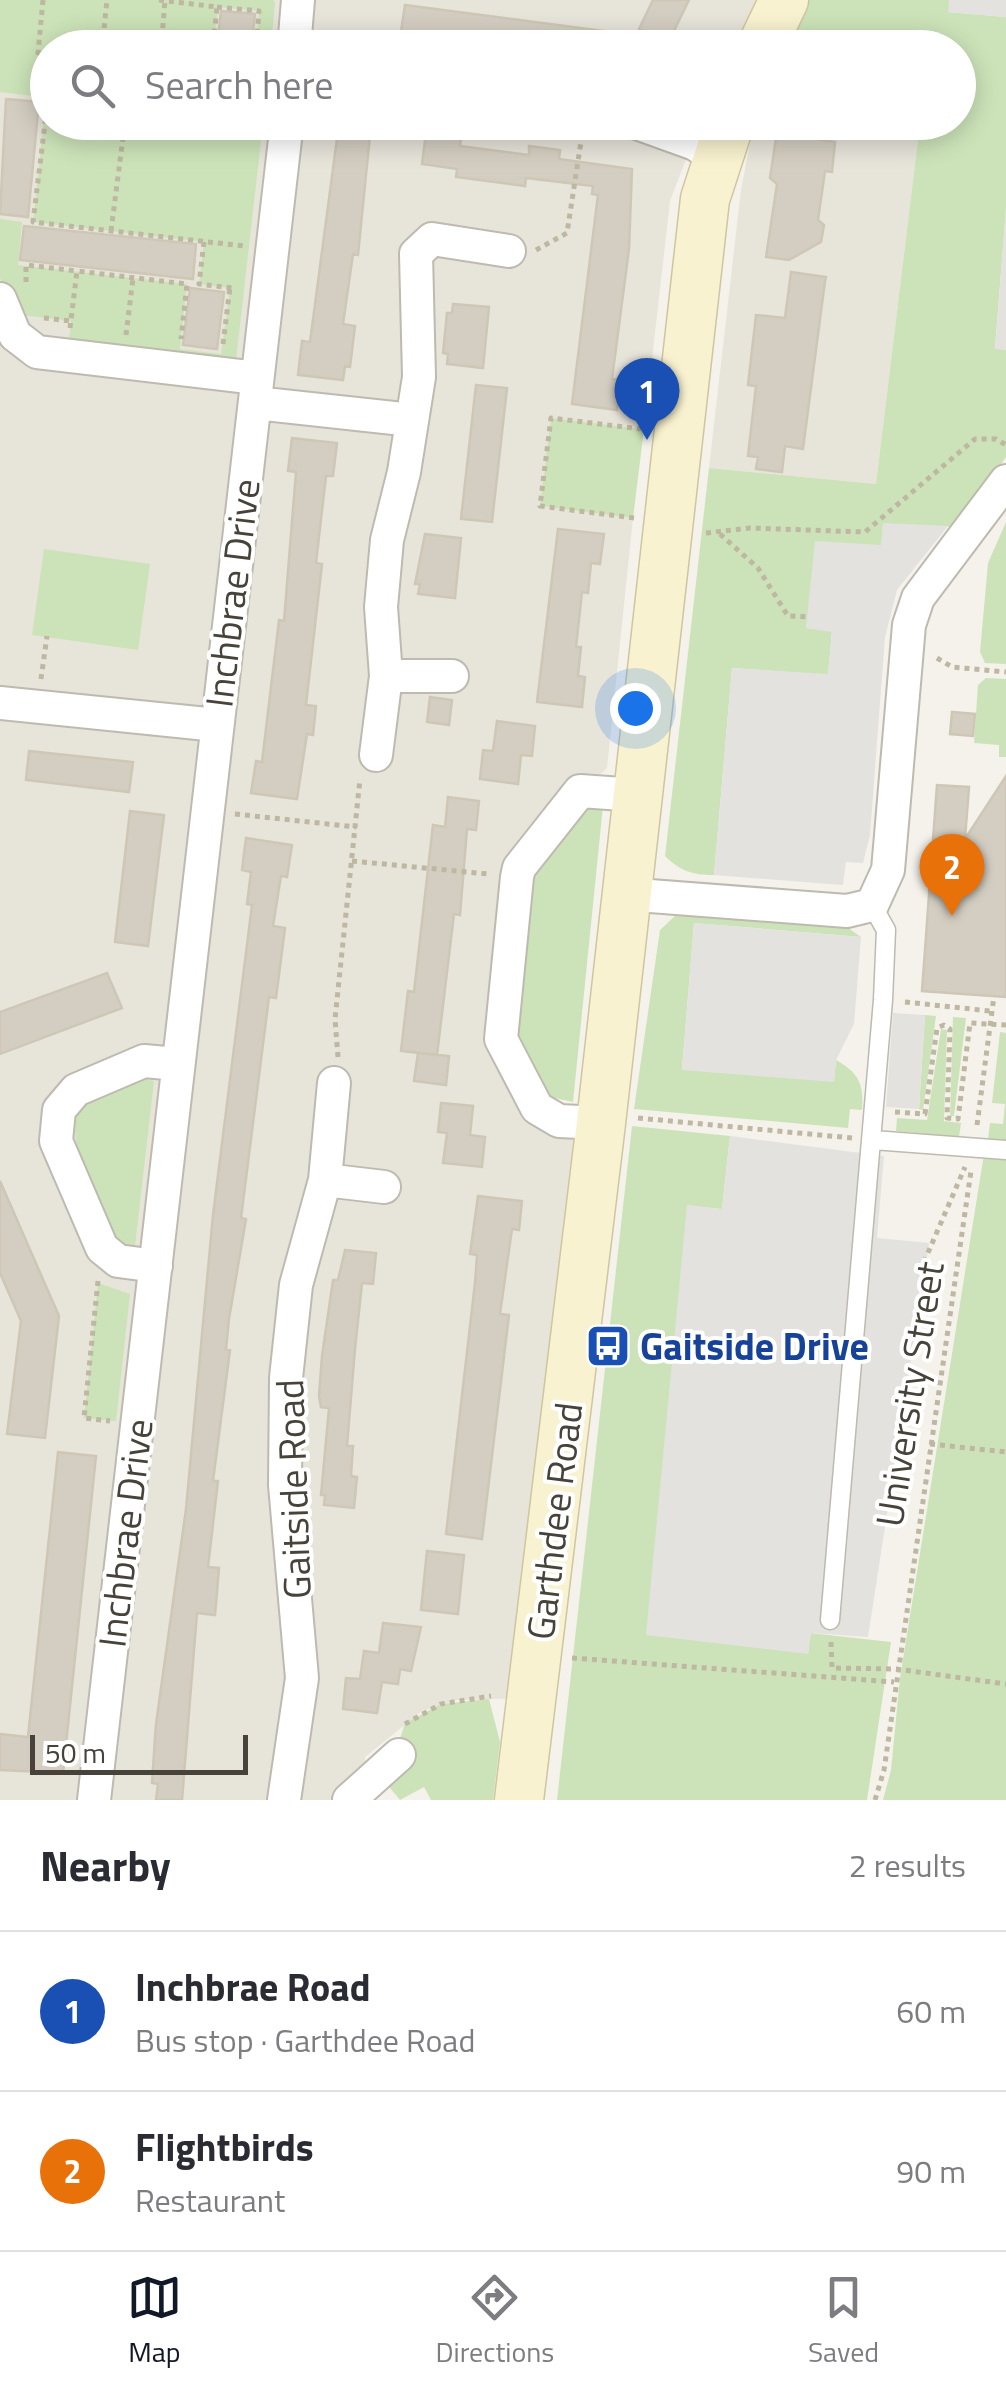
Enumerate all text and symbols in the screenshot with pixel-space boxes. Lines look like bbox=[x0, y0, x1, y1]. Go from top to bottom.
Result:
search box bbox=[30, 30, 976, 140]
text: Search here bbox=[145, 56, 333, 114]
icon: search bbox=[65, 58, 120, 113]
pin: 1 bbox=[614, 358, 680, 440]
street label: Inchbrae Drive bbox=[189, 476, 275, 710]
your location bbox=[610, 683, 661, 734]
pin: 2 bbox=[920, 834, 984, 916]
street label: University Street bbox=[859, 1257, 959, 1531]
place label: Gaitside Drive bbox=[640, 1317, 869, 1375]
bus stop icon: Gaitside Drive bbox=[585, 1323, 631, 1369]
street label: Gaitside Road bbox=[260, 1378, 326, 1600]
street label: Garthdee Road bbox=[511, 1399, 597, 1643]
street label: Inchbrae Drive bbox=[82, 1416, 168, 1650]
scale bar bbox=[30, 1730, 248, 1774]
text: 50 m bbox=[45, 1731, 106, 1774]
text: Nearby bbox=[40, 1833, 171, 1897]
text: 2 results bbox=[849, 1841, 966, 1889]
text: Inchbrae Road bbox=[135, 1958, 371, 2016]
text: 1 bbox=[64, 1987, 81, 2035]
text: 60 m bbox=[896, 1987, 966, 2035]
text: Bus stop · Garthdee Road bbox=[135, 2016, 475, 2064]
text: Flightbirds bbox=[135, 2118, 314, 2176]
text: 2 bbox=[64, 2147, 81, 2195]
text: 90 m bbox=[896, 2147, 966, 2195]
text: Restaurant bbox=[135, 2176, 285, 2224]
tab: Map bbox=[127, 2270, 182, 2373]
tab: Directions bbox=[436, 2270, 554, 2373]
tab: Saved bbox=[808, 2270, 879, 2373]

